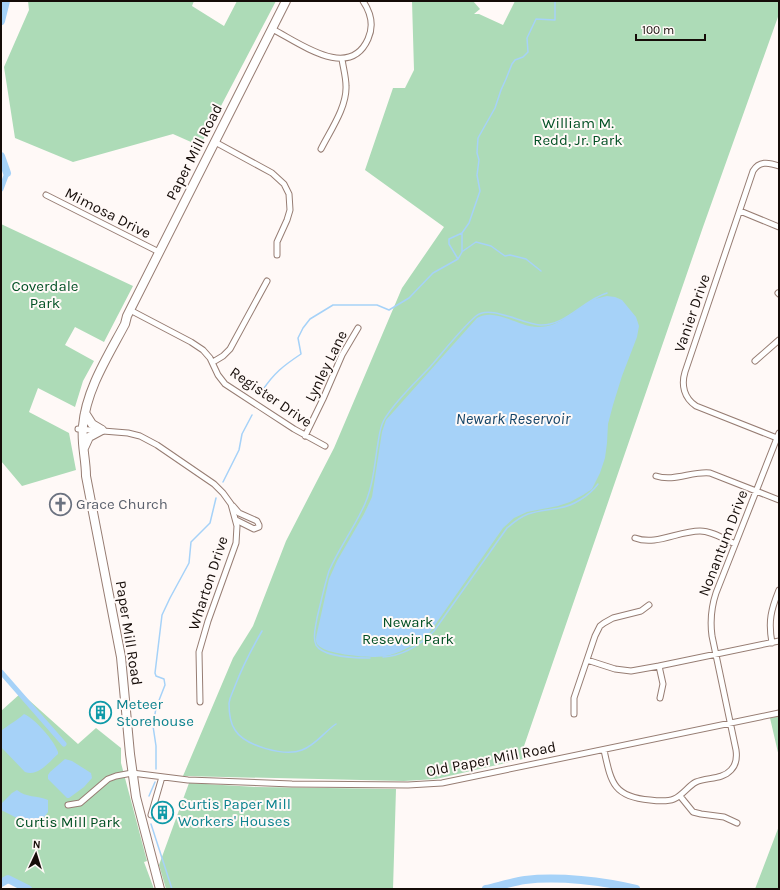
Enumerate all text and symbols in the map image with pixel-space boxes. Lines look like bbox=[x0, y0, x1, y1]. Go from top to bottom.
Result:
scale bar bbox=[636, 16, 705, 42]
text: 100 m bbox=[642, 23, 674, 37]
street label: Paper Mill Road bbox=[162, 101, 226, 203]
park label: William M. Redd, Jr. Park bbox=[533, 114, 623, 149]
street label: Mimosa Drive bbox=[62, 184, 154, 242]
street label: Vanier Drive bbox=[670, 272, 714, 354]
park label: Coverdale Park bbox=[11, 277, 79, 312]
street label: Lynley Lane bbox=[301, 327, 351, 405]
street label: Register Drive bbox=[227, 363, 315, 431]
water label: Newark Reservoir bbox=[456, 409, 571, 428]
street label: Nonantum Drive bbox=[694, 487, 752, 599]
church icon: Grace Church bbox=[48, 491, 74, 517]
place label: Grace Church bbox=[76, 495, 168, 513]
street label: Wharton Drive bbox=[184, 534, 232, 632]
street label: Paper Mill Road bbox=[112, 579, 146, 687]
park label: Newark Resevoir Park bbox=[362, 613, 454, 648]
place label: Meteer Storehouse bbox=[116, 695, 194, 730]
building icon: Meteer Storehouse bbox=[87, 700, 113, 726]
street label: Old Paper Mill Road bbox=[424, 738, 558, 780]
place label: Curtis Paper Mill Workers' Houses bbox=[178, 795, 291, 830]
building icon: Curtis Paper Mill Workers' Houses bbox=[149, 800, 175, 826]
park label: Curtis Mill Park bbox=[16, 813, 120, 831]
north arrow bbox=[16, 834, 56, 874]
text: N bbox=[32, 838, 41, 851]

